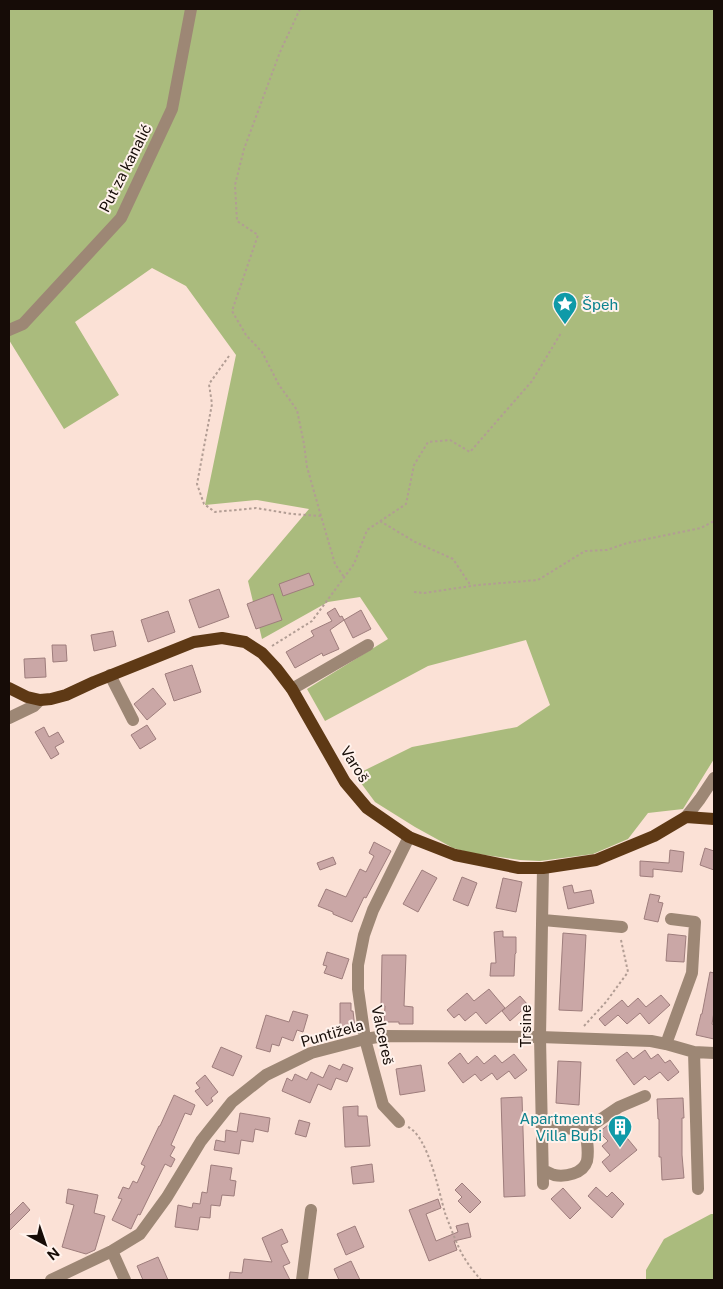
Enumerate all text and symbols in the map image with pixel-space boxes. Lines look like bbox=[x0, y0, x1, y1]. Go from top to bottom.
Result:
street label: Put za kanalić bbox=[95, 121, 155, 215]
place icon: Špeh bbox=[552, 291, 578, 325]
place label: Špeh bbox=[582, 296, 618, 313]
street label: Varoš bbox=[337, 743, 373, 785]
street label: Valcereš bbox=[368, 1004, 398, 1066]
street label: Trsine bbox=[517, 1005, 534, 1047]
street label: Puntižela bbox=[299, 1016, 365, 1050]
place label: Apartments Villa Bubi bbox=[520, 1110, 602, 1144]
building icon: Apartments Villa Bubi bbox=[607, 1114, 633, 1148]
north arrow bbox=[20, 1219, 70, 1269]
text: N bbox=[44, 1244, 63, 1264]

